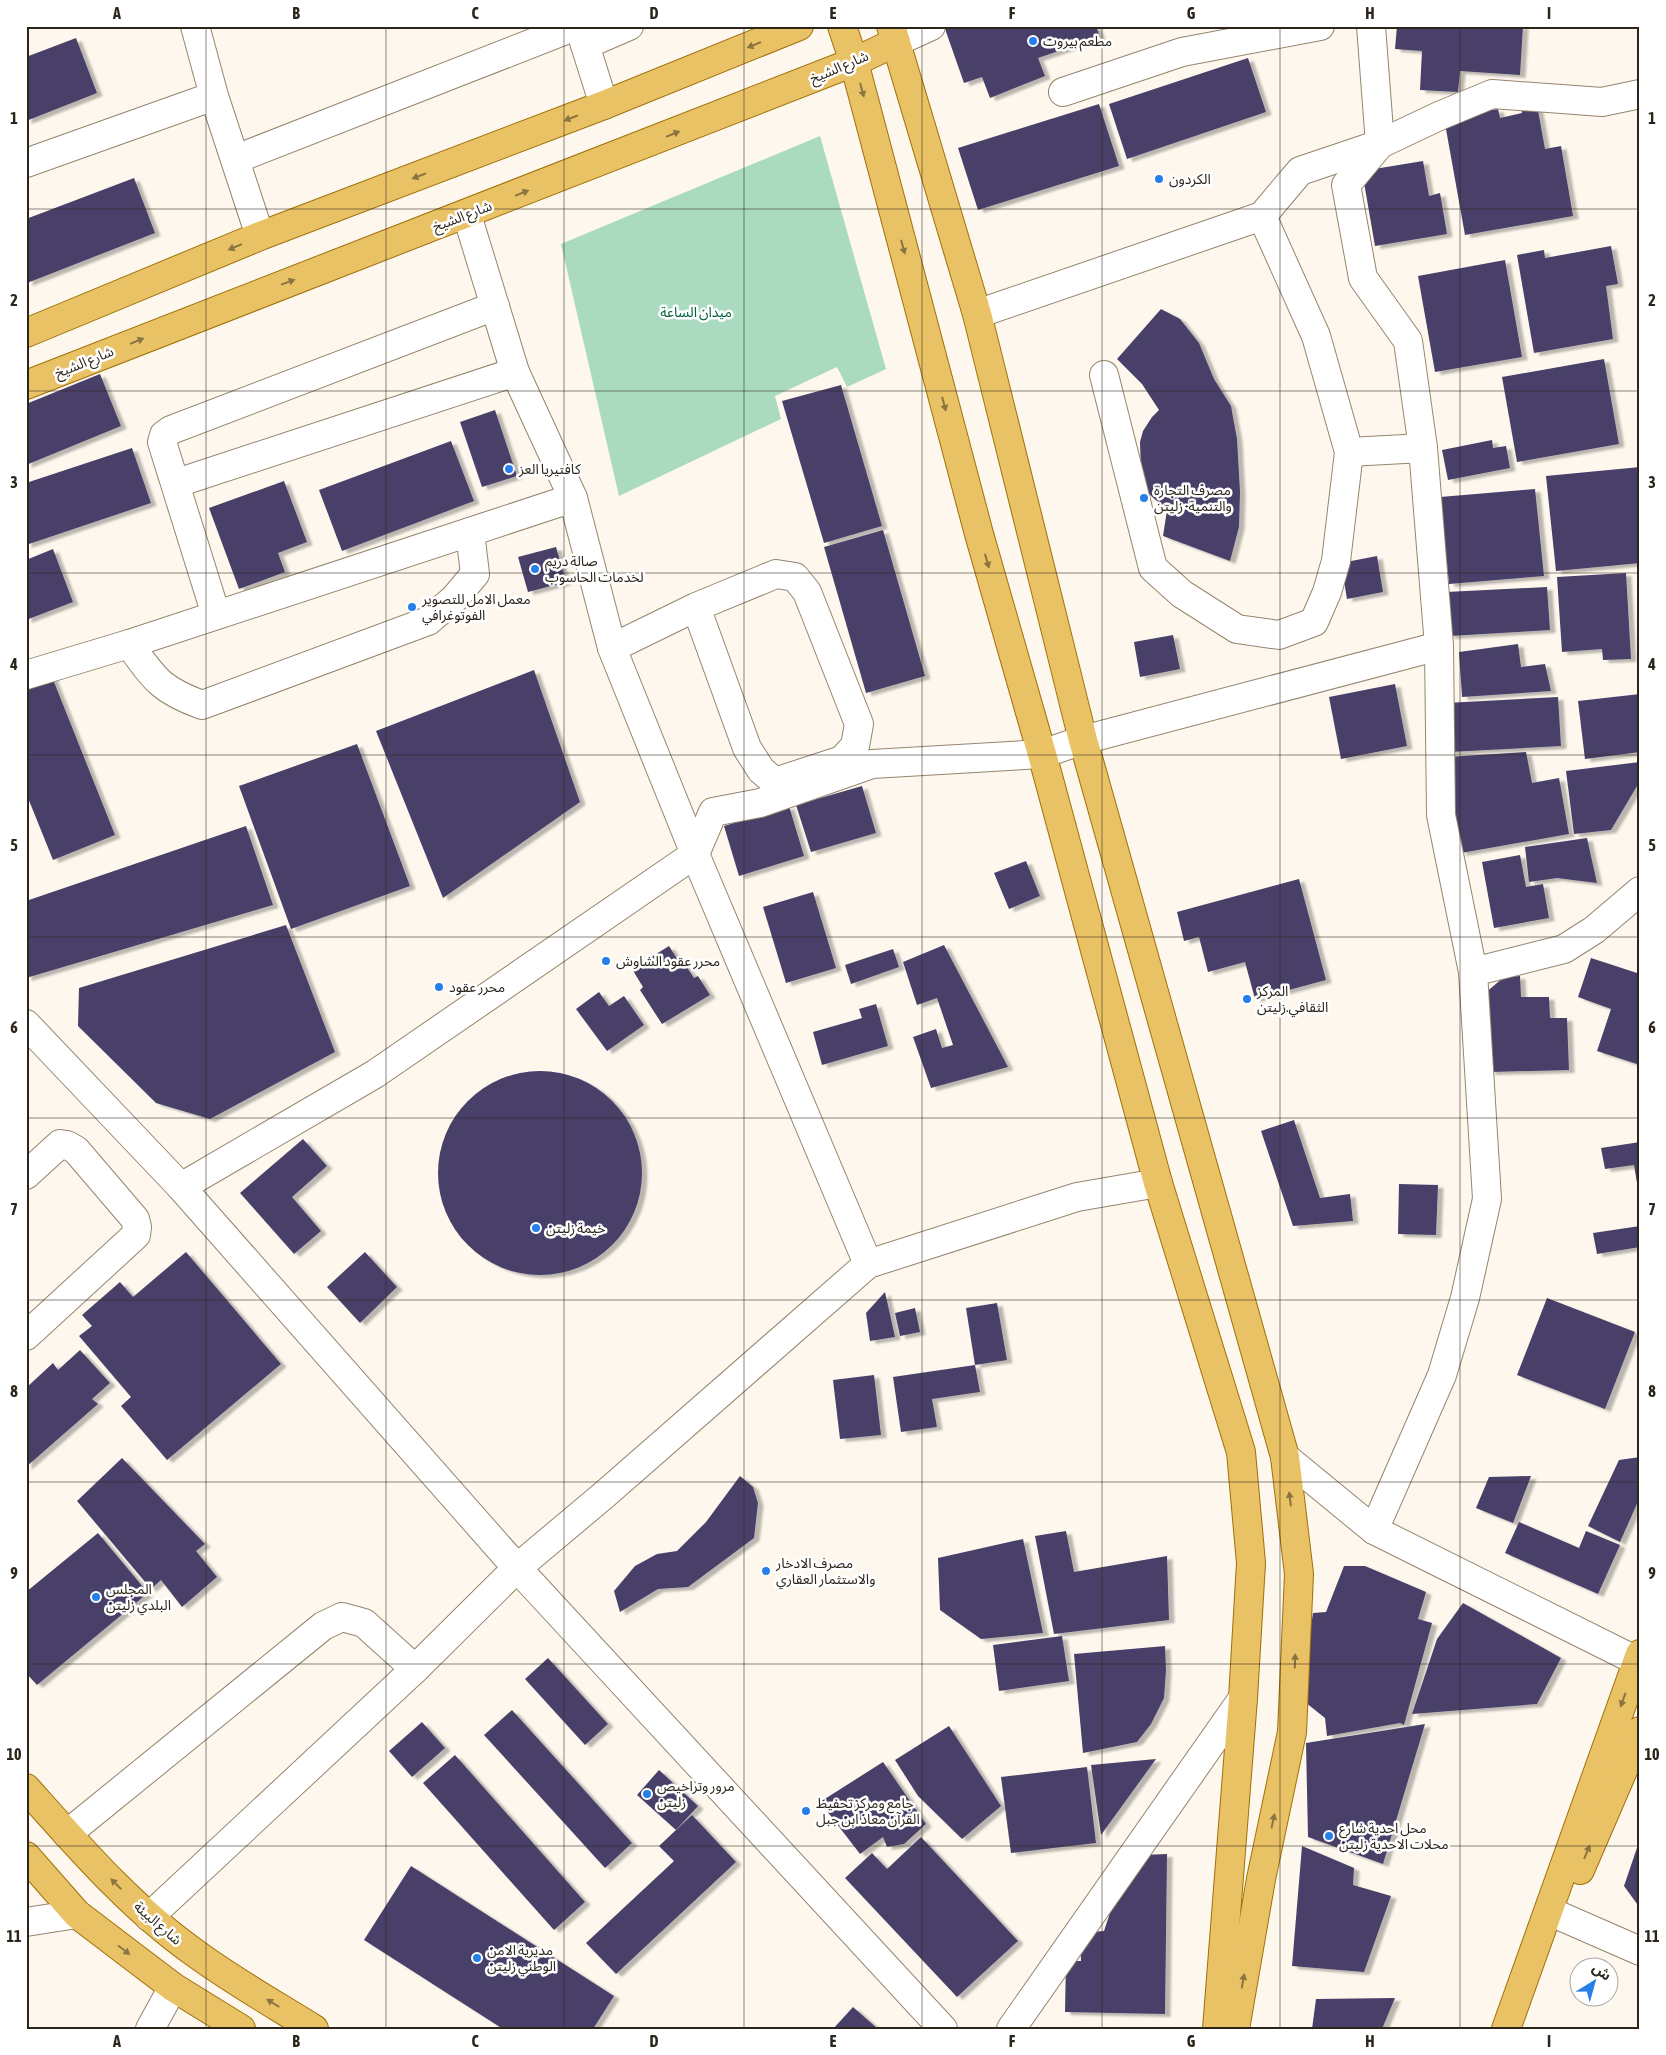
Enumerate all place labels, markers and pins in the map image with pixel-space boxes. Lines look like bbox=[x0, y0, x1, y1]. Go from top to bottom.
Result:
place label: مطعم بيروت bbox=[1043, 33, 1112, 52]
marker: مطعم بيروت bbox=[1027, 35, 1039, 47]
place label: الكردون bbox=[1169, 171, 1211, 188]
marker: الكردون bbox=[1153, 173, 1165, 185]
place label: كافتيريا العز bbox=[518, 461, 581, 478]
marker: كافتيريا العز bbox=[503, 463, 515, 475]
place label: مصرف التجارة والتنمية- زليتن bbox=[1154, 482, 1232, 515]
marker: مصرف التجارة والتنمية- زليتن bbox=[1138, 492, 1150, 504]
place label: صالة دريم لخدمات الحاسوب bbox=[545, 553, 644, 586]
marker: صالة دريم لخدمات الحاسوب bbox=[529, 563, 541, 575]
place label: معمل الامل للتصوير الفوتوغرافي bbox=[421, 591, 531, 626]
marker: معمل الامل للتصوير الفوتوغرافي bbox=[406, 601, 418, 613]
place label: محرر عقود الشاوش bbox=[616, 953, 720, 970]
marker: محرر عقود الشاوش bbox=[600, 955, 612, 967]
place label: محرر عقود bbox=[449, 979, 505, 996]
marker: محرر عقود bbox=[433, 981, 445, 993]
place label: المركز الثقافي.زليتن bbox=[1256, 983, 1328, 1018]
marker: المركز الثقافي.زليتن bbox=[1241, 993, 1253, 1005]
place label: خيمة زليتن bbox=[546, 1220, 605, 1237]
marker: خيمة زليتن bbox=[530, 1222, 542, 1234]
place label: مصرف اﻻدخار واﻻستثمار العقاري bbox=[775, 1555, 875, 1590]
marker: مصرف اﻻدخار واﻻستثمار العقاري bbox=[760, 1565, 772, 1577]
place label: المجلس البلدي زليتن bbox=[106, 1581, 171, 1616]
marker: المجلس البلدي زليتن bbox=[90, 1591, 102, 1603]
place label: مرور وتراخيص زليتن bbox=[657, 1778, 735, 1811]
marker: مرور وتراخيص زليتن bbox=[641, 1788, 653, 1800]
place label: جامع ومركز تحفيظ القرآن معاذ ابن جبل bbox=[816, 1795, 920, 1828]
marker: جامع ومركز تحفيظ القرآن معاذ ابن جبل bbox=[800, 1805, 812, 1817]
place label: محل احدية شارع محلات الاحدية زليتن bbox=[1339, 1820, 1449, 1853]
marker: محل احدية شارع محلات الاحدية زليتن bbox=[1323, 1830, 1335, 1842]
place label: مديرية الامن الوطني زليتن bbox=[487, 1942, 556, 1977]
marker: مديرية الامن الوطني زليتن bbox=[471, 1952, 483, 1964]

